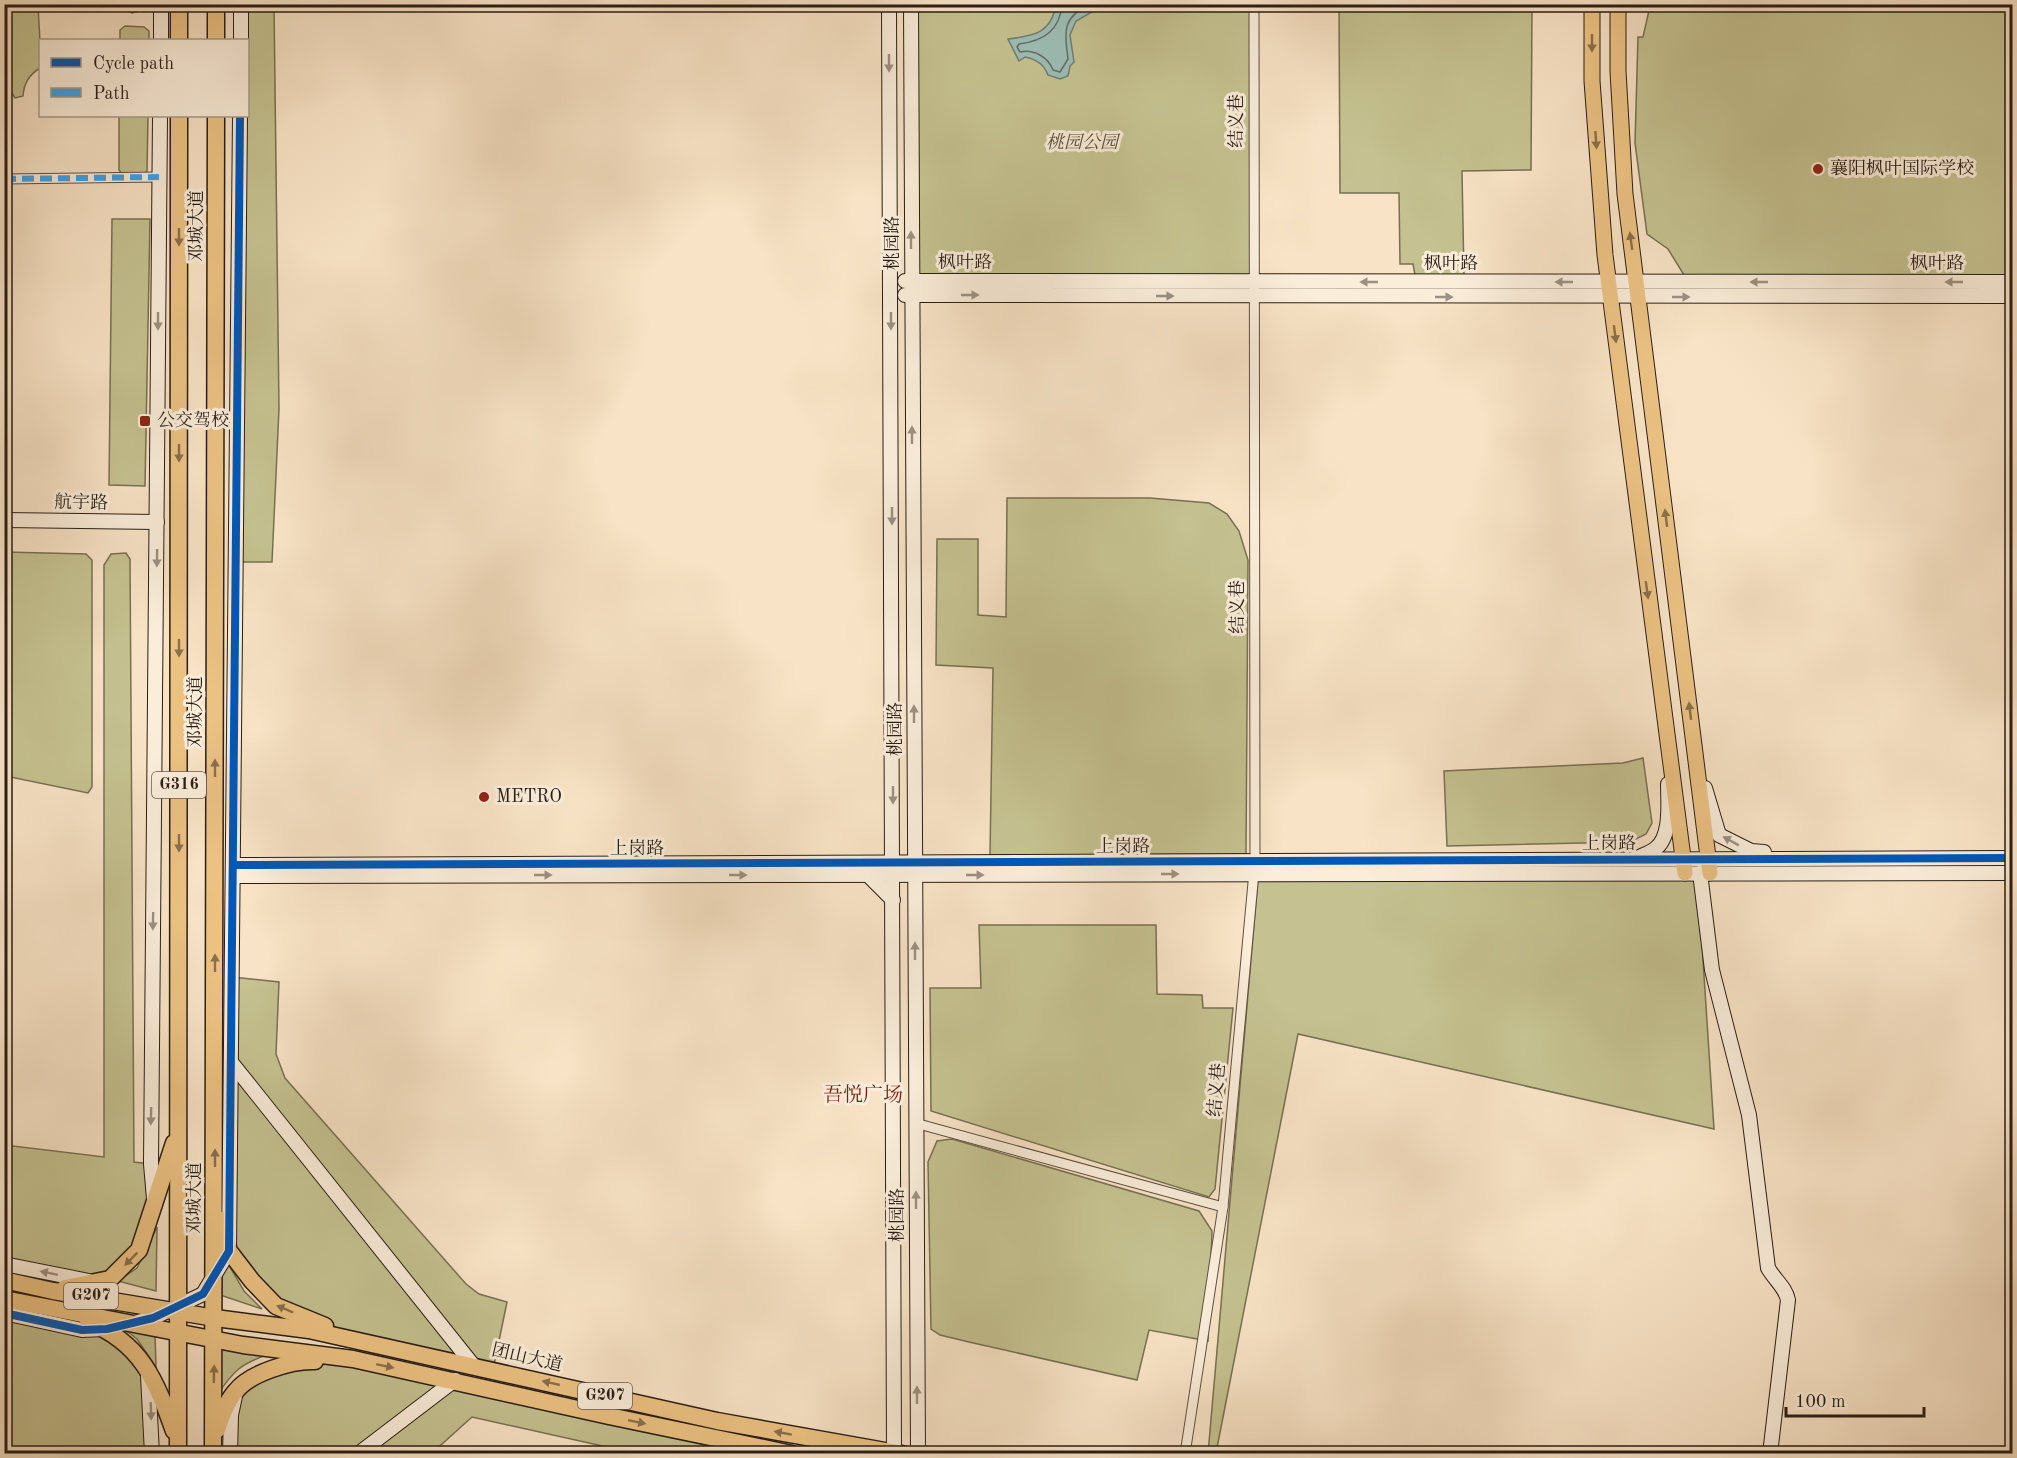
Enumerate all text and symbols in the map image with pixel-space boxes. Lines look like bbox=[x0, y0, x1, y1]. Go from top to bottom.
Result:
one-way arrow bbox=[1587, 33, 1597, 52]
legend bbox=[39, 39, 249, 117]
one-way arrow bbox=[885, 53, 894, 72]
text: Cycle path bbox=[93, 55, 174, 73]
text: Path bbox=[93, 85, 130, 103]
street label: 结义巷 bbox=[1226, 94, 1246, 148]
one-way arrow bbox=[1592, 130, 1601, 149]
park label: 桃园公园 bbox=[1046, 132, 1121, 152]
place label: 襄阳枫叶国际学校 bbox=[1830, 158, 1974, 178]
marker: 襄阳枫叶国际学校 bbox=[1811, 162, 1825, 176]
street label: 邓城大道 bbox=[186, 190, 206, 262]
street label: 桃园路 bbox=[882, 216, 902, 270]
one-way arrow bbox=[174, 227, 184, 246]
one-way arrow bbox=[907, 230, 916, 249]
one-way arrow bbox=[1627, 231, 1636, 250]
street label: 枫叶路 bbox=[938, 252, 992, 272]
street label: 枫叶路 bbox=[1424, 253, 1478, 273]
street label: 枫叶路 bbox=[1910, 253, 1964, 273]
one-way arrow bbox=[1360, 277, 1379, 287]
one-way arrow bbox=[1555, 277, 1574, 287]
one-way arrow bbox=[1750, 277, 1769, 287]
one-way arrow bbox=[1945, 277, 1964, 287]
one-way arrow bbox=[961, 290, 980, 300]
one-way arrow bbox=[1156, 291, 1175, 301]
one-way arrow bbox=[1435, 292, 1454, 302]
one-way arrow bbox=[1672, 292, 1691, 302]
one-way arrow bbox=[153, 311, 163, 330]
one-way arrow bbox=[886, 311, 896, 330]
one-way arrow bbox=[1610, 324, 1619, 343]
place label: 公交驾校 bbox=[157, 410, 229, 430]
marker: 公交驾校 bbox=[138, 414, 152, 428]
one-way arrow bbox=[907, 425, 917, 444]
one-way arrow bbox=[174, 443, 184, 462]
street label: 航宇路 bbox=[54, 492, 108, 512]
one-way arrow bbox=[887, 506, 897, 525]
one-way arrow bbox=[1661, 508, 1671, 527]
one-way arrow bbox=[152, 548, 162, 567]
street label: 结义巷 bbox=[1227, 580, 1247, 634]
one-way arrow bbox=[1642, 580, 1652, 599]
one-way arrow bbox=[174, 638, 184, 657]
street label: 邓城大道 bbox=[185, 676, 205, 748]
street label: 桃园路 bbox=[885, 702, 905, 756]
one-way arrow bbox=[1685, 702, 1695, 721]
one-way arrow bbox=[909, 704, 918, 723]
one-way arrow bbox=[210, 759, 220, 778]
road number: G316 bbox=[152, 772, 206, 798]
one-way arrow bbox=[888, 785, 898, 804]
place label: METRO bbox=[496, 788, 562, 806]
marker: METRO bbox=[477, 790, 491, 804]
one-way arrow bbox=[174, 833, 184, 852]
street label: 上岗路 bbox=[1582, 833, 1636, 853]
street label: 上岗路 bbox=[1096, 836, 1150, 856]
one-way arrow bbox=[1723, 836, 1739, 847]
street label: 上岗路 bbox=[610, 838, 664, 858]
one-way arrow bbox=[1161, 869, 1180, 879]
one-way arrow bbox=[534, 870, 553, 880]
one-way arrow bbox=[729, 870, 748, 880]
one-way arrow bbox=[966, 870, 985, 880]
one-way arrow bbox=[148, 911, 158, 930]
one-way arrow bbox=[910, 941, 920, 960]
one-way arrow bbox=[210, 954, 220, 973]
street label: 结义巷 bbox=[1204, 1062, 1228, 1118]
district label: 吾悦广场 bbox=[823, 1084, 903, 1106]
one-way arrow bbox=[146, 1106, 156, 1125]
one-way arrow bbox=[210, 1149, 220, 1168]
street label: 邓城大道 bbox=[184, 1162, 204, 1234]
street label: 桃园路 bbox=[887, 1188, 907, 1242]
one-way arrow bbox=[911, 1191, 921, 1210]
one-way arrow bbox=[123, 1252, 138, 1266]
one-way arrow bbox=[40, 1268, 59, 1277]
road number: G207 bbox=[64, 1283, 118, 1309]
one-way arrow bbox=[276, 1305, 293, 1314]
street label: 团山大道 bbox=[490, 1339, 565, 1375]
one-way arrow bbox=[376, 1362, 395, 1371]
one-way arrow bbox=[209, 1365, 219, 1384]
one-way arrow bbox=[542, 1378, 560, 1388]
scale bar bbox=[1786, 1380, 1924, 1418]
road number: G207 bbox=[578, 1383, 632, 1409]
one-way arrow bbox=[912, 1386, 922, 1405]
text: 100 m bbox=[1795, 1393, 1846, 1411]
one-way arrow bbox=[146, 1401, 155, 1420]
one-way arrow bbox=[627, 1418, 646, 1427]
one-way arrow bbox=[773, 1428, 792, 1437]

